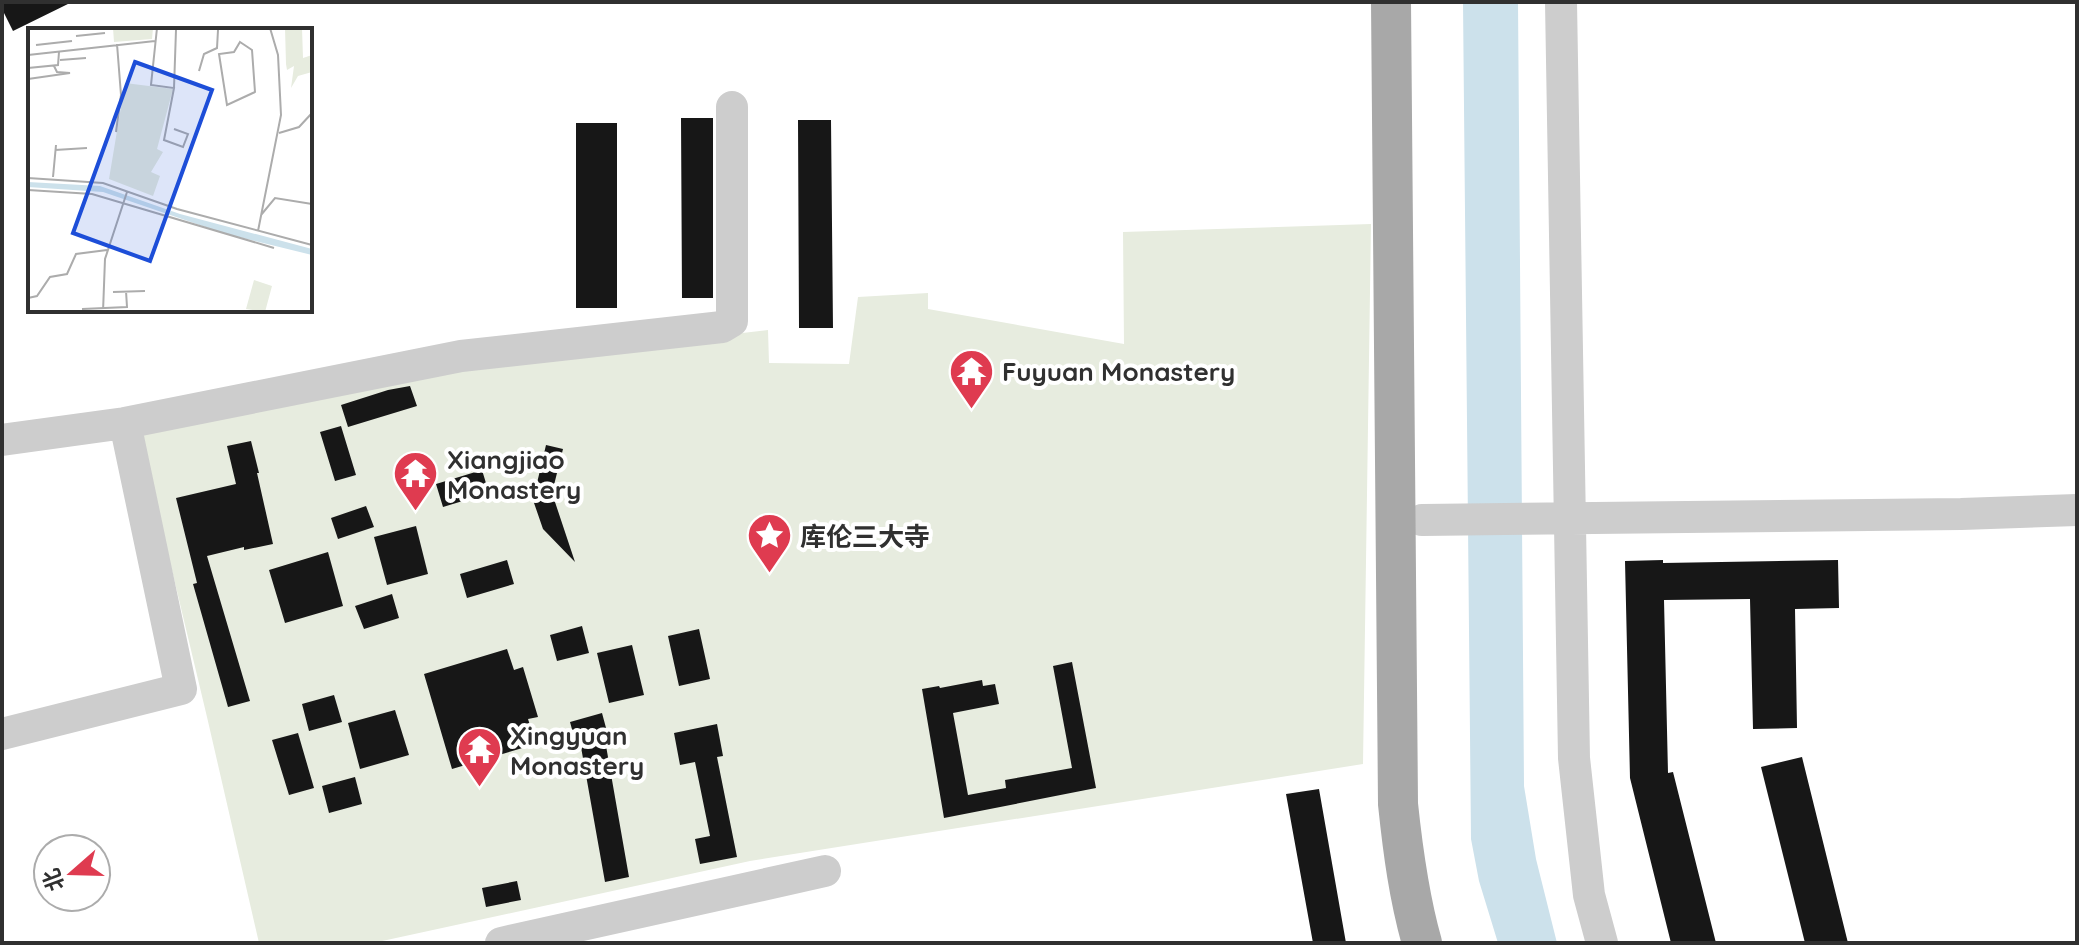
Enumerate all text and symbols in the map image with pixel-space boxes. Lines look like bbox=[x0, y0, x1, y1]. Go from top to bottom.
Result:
inset map bbox=[28, 28, 312, 312]
temple icon: Fuyuan Monastery bbox=[947, 347, 995, 410]
place label: Fuyuan Monastery bbox=[1002, 355, 1235, 388]
place label: Xiangjiao Monastery bbox=[447, 443, 581, 506]
temple icon: Xiangjiao Monastery bbox=[392, 450, 440, 513]
place icon: 库伦三大寺 bbox=[745, 512, 793, 575]
place label: 库伦三大寺 bbox=[800, 520, 930, 553]
place label: Xingyuan Monastery bbox=[510, 719, 644, 782]
temple icon: Xingyuan Monastery bbox=[455, 726, 503, 789]
north arrow bbox=[32, 833, 112, 913]
text: 北 bbox=[36, 865, 70, 895]

